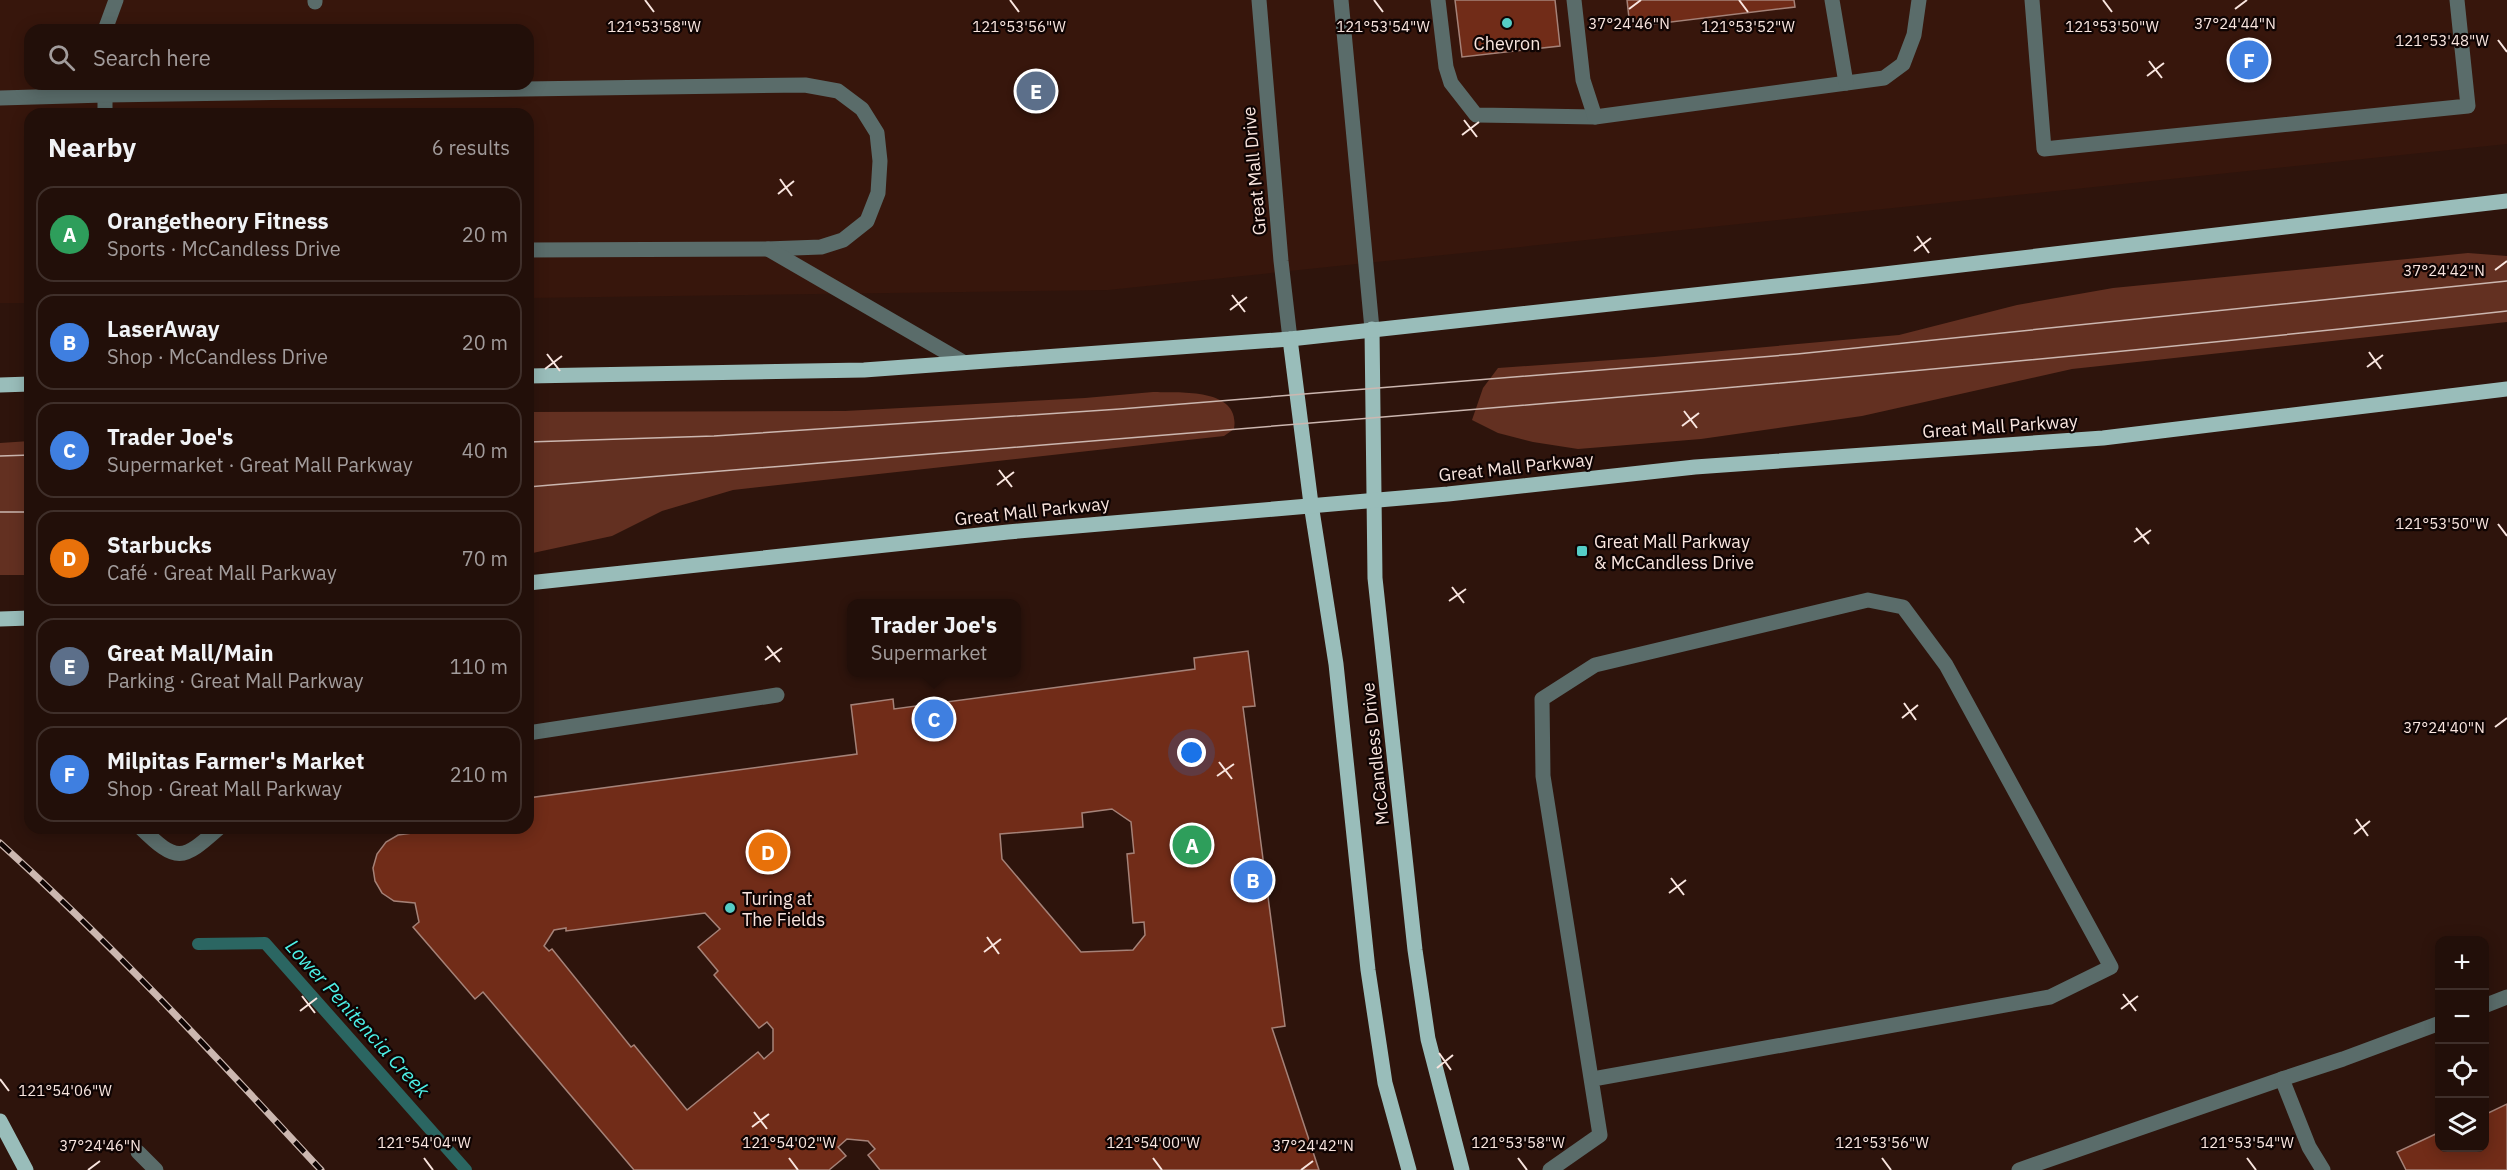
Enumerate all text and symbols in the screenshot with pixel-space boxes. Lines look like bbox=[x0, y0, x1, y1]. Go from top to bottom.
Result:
text: 37°24'46"N bbox=[1588, 14, 1670, 33]
text: 37°24'44"N bbox=[2194, 14, 2276, 33]
marker: Chevron bbox=[1500, 16, 1514, 30]
text: 121°53'58"W bbox=[607, 17, 701, 36]
text: 121°53'56"W bbox=[972, 17, 1066, 36]
text: 121°53'54"W bbox=[1336, 17, 1430, 36]
text: 121°53'52"W bbox=[1701, 17, 1795, 36]
text: 121°53'50"W bbox=[2065, 17, 2159, 36]
search box bbox=[24, 24, 534, 90]
text: 121°53'48"W bbox=[2395, 31, 2489, 50]
place label: Chevron bbox=[1474, 32, 1540, 55]
pin: F bbox=[2230, 38, 2268, 82]
icon: search bbox=[45, 41, 78, 74]
text: Search here bbox=[93, 43, 211, 72]
pin: E bbox=[1016, 68, 1056, 113]
street label: Great Mall Drive bbox=[1237, 106, 1271, 236]
text: Nearby bbox=[48, 130, 136, 164]
text: 6 results bbox=[432, 134, 510, 161]
text: Orangetheory Fitness bbox=[107, 206, 329, 235]
text: A bbox=[63, 221, 76, 248]
text: 20 m bbox=[462, 221, 508, 248]
text: Sports · McCandless Drive bbox=[107, 235, 341, 262]
text: 37°24'42"N bbox=[2403, 261, 2485, 280]
text: LaserAway bbox=[107, 314, 220, 343]
text: B bbox=[63, 329, 76, 356]
text: 20 m bbox=[462, 329, 508, 356]
text: Shop · McCandless Drive bbox=[107, 343, 328, 370]
street label: Great Mall Parkway bbox=[1921, 409, 2079, 443]
text: Trader Joe's bbox=[107, 422, 233, 451]
text: C bbox=[63, 437, 76, 464]
text: 40 m bbox=[462, 437, 508, 464]
street label: Great Mall Parkway bbox=[1437, 447, 1595, 487]
text: Supermarket · Great Mall Parkway bbox=[107, 451, 413, 478]
street label: Great Mall Parkway bbox=[953, 491, 1111, 531]
text: 121°53'50"W bbox=[2395, 514, 2489, 533]
text: Starbucks bbox=[107, 530, 212, 559]
place label: Great Mall Parkway & McCandless Drive bbox=[1594, 530, 1754, 574]
marker: Great Mall Parkway & McCandless Drive bbox=[1575, 544, 1589, 558]
text: D bbox=[63, 545, 76, 572]
text: 70 m bbox=[462, 545, 508, 572]
text: Café · Great Mall Parkway bbox=[107, 559, 337, 586]
popup bbox=[847, 599, 1021, 677]
text: Trader Joe's bbox=[871, 610, 997, 639]
text: Great Mall/Main bbox=[107, 638, 274, 667]
text: Supermarket bbox=[871, 639, 987, 666]
text: E bbox=[63, 653, 76, 680]
text: 110 m bbox=[450, 653, 508, 680]
text: Parking · Great Mall Parkway bbox=[107, 667, 364, 694]
street label: McCandless Drive bbox=[1356, 681, 1394, 826]
pin: C bbox=[914, 696, 954, 742]
text: 37°24'40"N bbox=[2403, 718, 2485, 737]
your location bbox=[1177, 738, 1206, 767]
text: Milpitas Farmer's Market bbox=[107, 746, 364, 775]
text: F bbox=[64, 761, 75, 788]
text: 210 m bbox=[450, 761, 508, 788]
text: Shop · Great Mall Parkway bbox=[107, 775, 342, 802]
pin: A bbox=[1172, 822, 1212, 868]
pin: D bbox=[748, 830, 788, 874]
pin: B bbox=[1234, 858, 1272, 902]
place label: Turing at The Fields bbox=[742, 887, 825, 931]
marker: Turing at The Fields bbox=[723, 901, 737, 915]
water label: Lower Penitencia Creek bbox=[280, 933, 437, 1103]
map controls bbox=[2435, 936, 2489, 1152]
button: + bbox=[2435, 936, 2489, 990]
button: − bbox=[2435, 990, 2489, 1044]
button: locate bbox=[2435, 1044, 2489, 1098]
text: 121°54'06"W bbox=[18, 1081, 112, 1100]
button: layers bbox=[2435, 1098, 2489, 1152]
text: 121°54'04"W bbox=[377, 1133, 471, 1152]
text: 121°54'02"W bbox=[742, 1133, 836, 1152]
text: 121°54'00"W bbox=[1106, 1133, 1200, 1152]
text: 121°53'58"W bbox=[1471, 1133, 1565, 1152]
text: 121°53'56"W bbox=[1835, 1133, 1929, 1152]
text: 121°53'54"W bbox=[2200, 1133, 2294, 1152]
text: 37°24'46"N bbox=[59, 1136, 141, 1155]
text: 37°24'42"N bbox=[1272, 1136, 1354, 1155]

